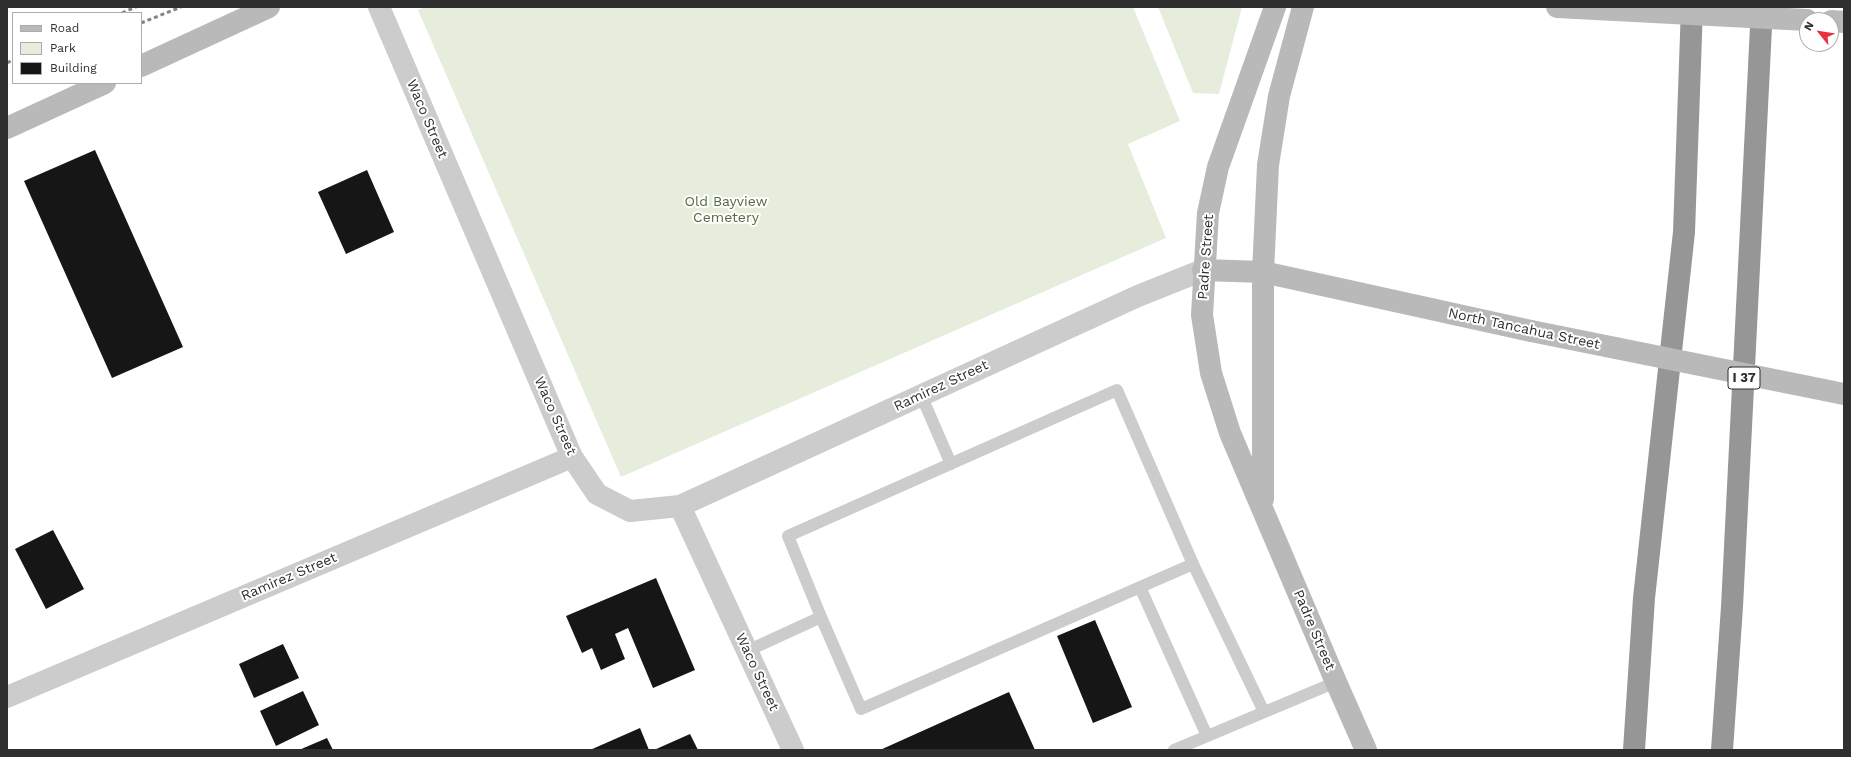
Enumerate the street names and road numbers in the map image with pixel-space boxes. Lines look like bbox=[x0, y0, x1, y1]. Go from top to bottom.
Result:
street label: Waco Street bbox=[403, 77, 451, 161]
street label: Padre Street bbox=[1195, 214, 1217, 300]
street label: North Tancahua Street bbox=[1447, 305, 1601, 353]
street label: Ramirez Street bbox=[891, 357, 991, 415]
road number: I 37 bbox=[1728, 367, 1760, 389]
street label: Waco Street bbox=[530, 374, 580, 458]
street label: Ramirez Street bbox=[239, 549, 339, 605]
street label: Padre Street bbox=[1290, 587, 1338, 673]
street label: Waco Street bbox=[732, 630, 782, 714]

